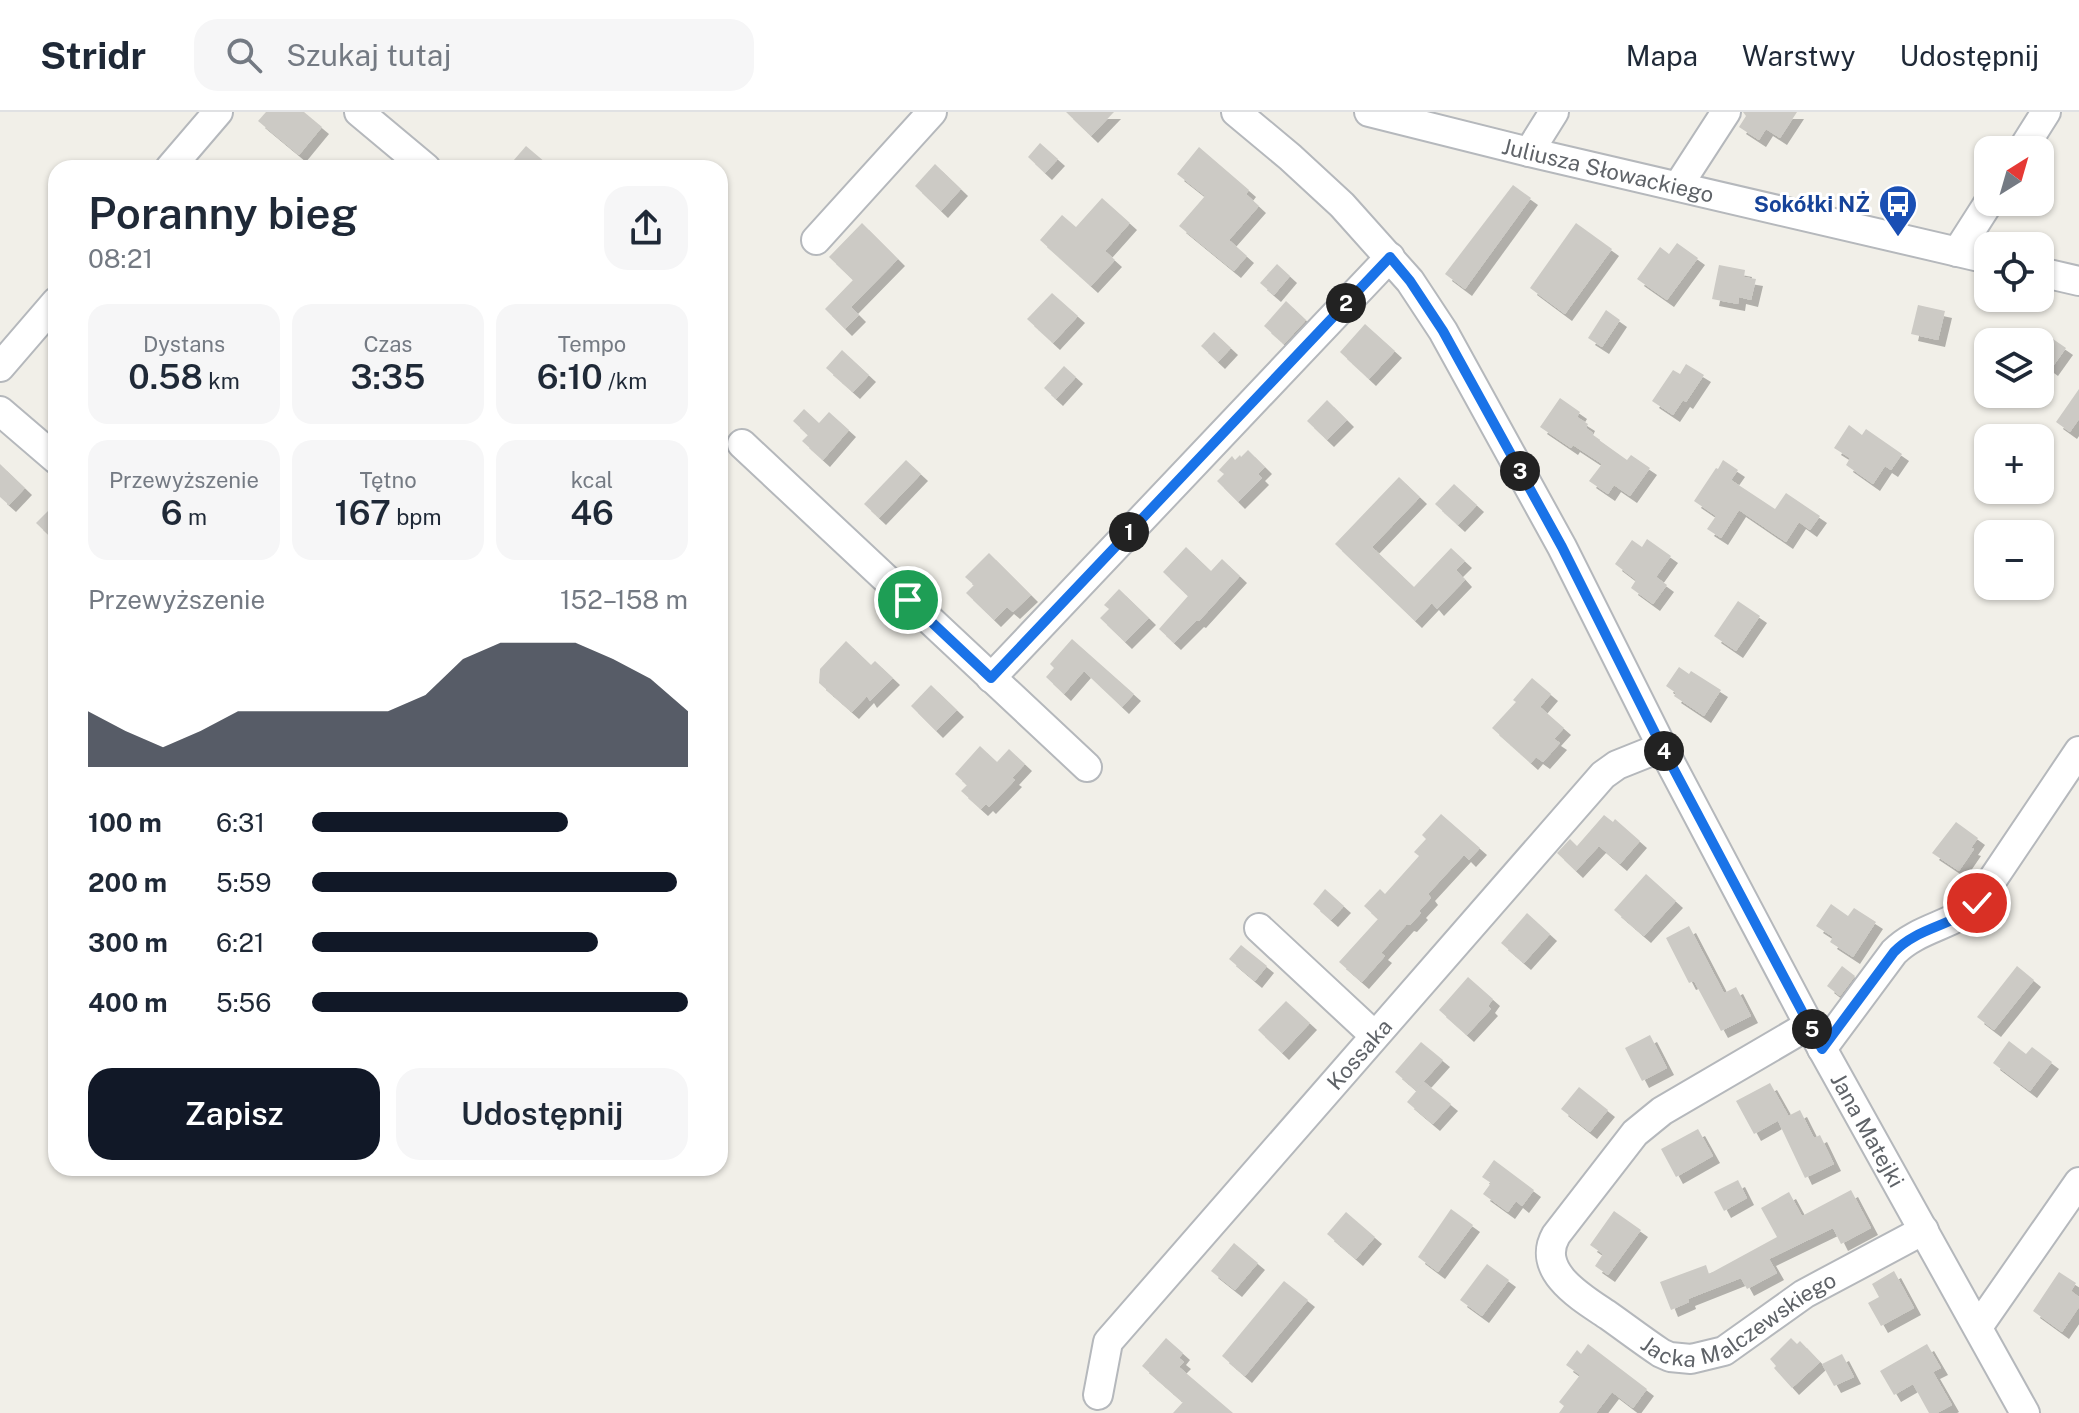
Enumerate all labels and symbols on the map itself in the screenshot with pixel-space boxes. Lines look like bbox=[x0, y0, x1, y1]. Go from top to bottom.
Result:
street label: Juliusza Słowackiego bbox=[1499, 133, 1716, 208]
north arrow bbox=[1974, 136, 2054, 216]
bus stop icon: Sokółki NŻ bbox=[1877, 183, 1919, 238]
place label: Sokółki NŻ bbox=[1754, 191, 1870, 217]
pin: 2 bbox=[1326, 283, 1366, 323]
pin: 3 bbox=[1500, 451, 1540, 491]
pin: 1 bbox=[1109, 512, 1149, 552]
pin bbox=[874, 566, 942, 634]
pin: 4 bbox=[1644, 731, 1684, 771]
pin bbox=[1943, 869, 2011, 937]
pin: 5 bbox=[1792, 1009, 1832, 1049]
street label: Kossaka bbox=[1321, 1013, 1397, 1095]
street label: Jana Matejki bbox=[1825, 1069, 1910, 1192]
street label: Jacka Malczewskiego bbox=[1636, 1266, 1840, 1372]

